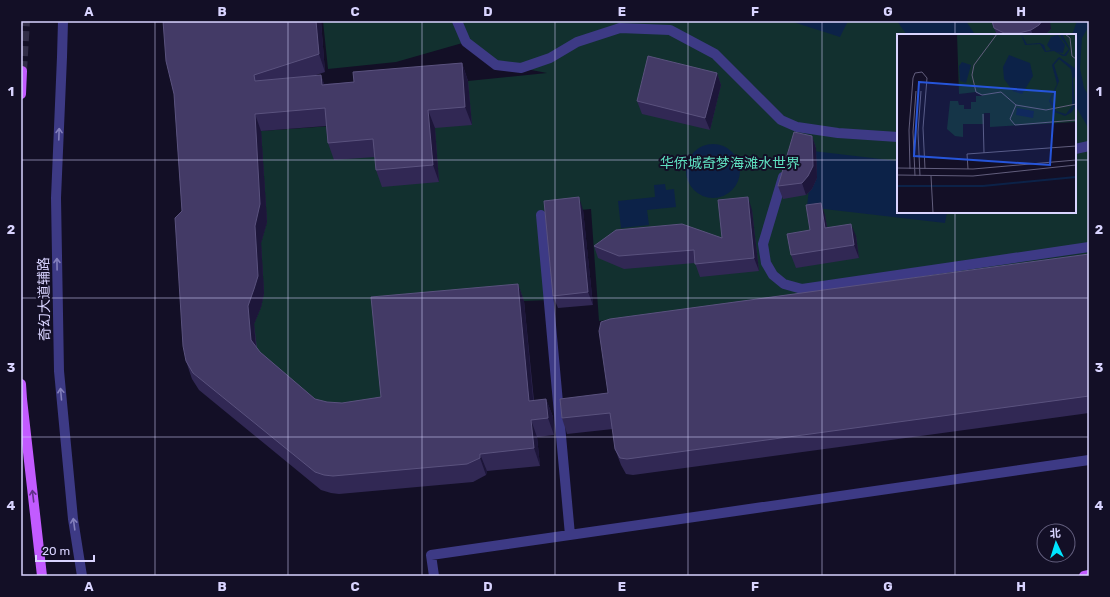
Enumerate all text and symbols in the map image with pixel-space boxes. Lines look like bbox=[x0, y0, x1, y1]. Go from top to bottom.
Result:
text: A bbox=[84, 4, 94, 19]
text: B bbox=[217, 4, 227, 19]
text: C bbox=[350, 4, 360, 19]
text: D bbox=[483, 4, 493, 19]
text: E bbox=[618, 4, 626, 19]
text: F bbox=[751, 4, 759, 19]
text: G bbox=[883, 4, 893, 19]
text: H bbox=[1016, 4, 1026, 19]
inset map bbox=[897, 34, 1076, 213]
text: 1 bbox=[8, 84, 14, 99]
text: 1 bbox=[1096, 84, 1102, 99]
one-way arrow bbox=[55, 128, 63, 141]
park label: 华侨城奇梦海滩水世界 bbox=[660, 155, 800, 172]
text: 2 bbox=[7, 222, 15, 237]
text: 2 bbox=[1095, 222, 1103, 237]
street label: 奇幻大道辅路 bbox=[35, 257, 54, 341]
one-way arrow bbox=[53, 258, 61, 271]
text: 3 bbox=[7, 360, 16, 375]
text: 3 bbox=[1095, 360, 1104, 375]
one-way arrow bbox=[58, 388, 65, 401]
one-way arrow bbox=[29, 489, 37, 502]
text: 4 bbox=[7, 498, 16, 513]
text: 4 bbox=[1095, 498, 1104, 513]
one-way arrow bbox=[70, 518, 78, 531]
north arrow bbox=[1036, 523, 1076, 563]
text: 北 bbox=[1049, 527, 1061, 540]
scale bar bbox=[36, 537, 94, 563]
text: 20 m bbox=[42, 544, 70, 558]
text: A bbox=[84, 579, 94, 594]
text: B bbox=[217, 579, 227, 594]
text: C bbox=[350, 579, 360, 594]
text: D bbox=[483, 579, 493, 594]
text: E bbox=[618, 579, 626, 594]
text: F bbox=[751, 579, 759, 594]
text: G bbox=[883, 579, 893, 594]
text: H bbox=[1016, 579, 1026, 594]

